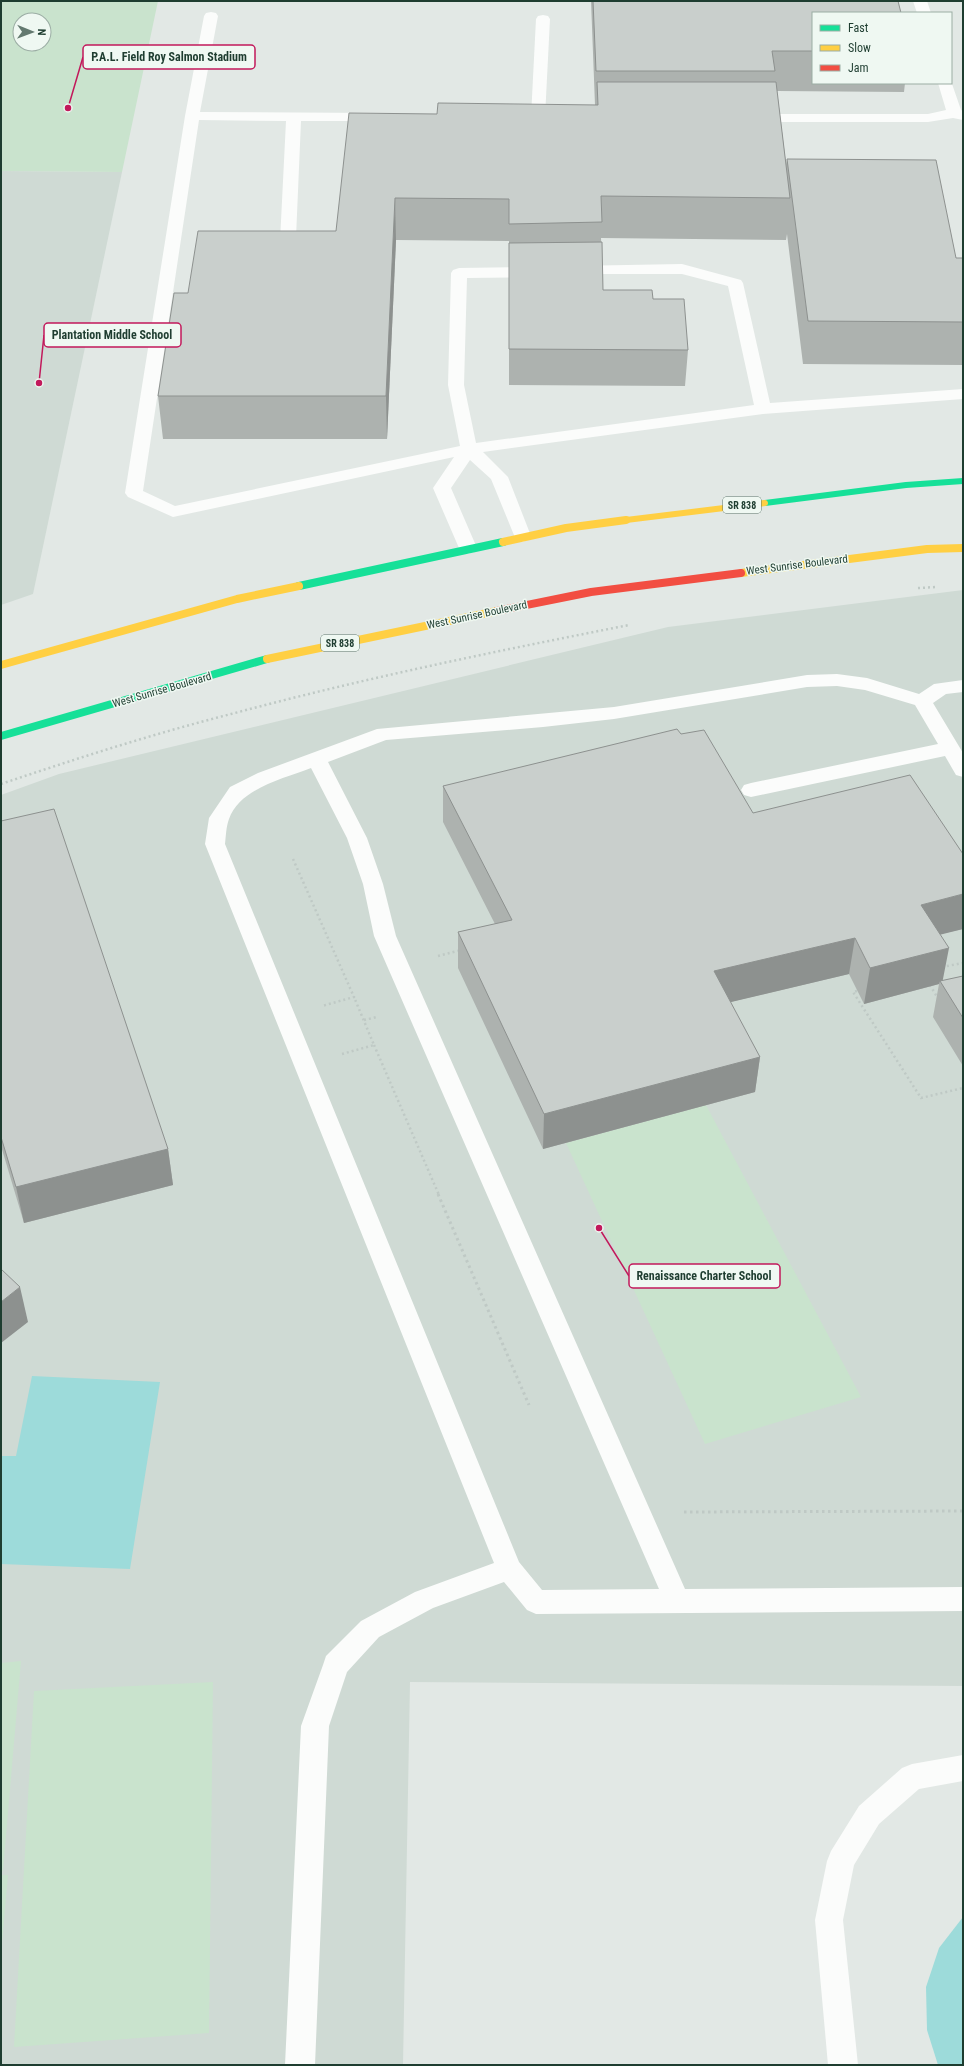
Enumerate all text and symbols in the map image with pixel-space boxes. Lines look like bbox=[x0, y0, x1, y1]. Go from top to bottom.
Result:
north arrow bbox=[12, 12, 52, 52]
legend bbox=[812, 12, 952, 84]
text: Fast bbox=[848, 21, 869, 35]
text: N bbox=[35, 29, 48, 36]
text: Slow bbox=[848, 41, 871, 55]
callout: P.A.L. Field Roy Salmon Stadium bbox=[83, 45, 255, 69]
text: P.A.L. Field Roy Salmon Stadium bbox=[91, 50, 247, 64]
text: Jam bbox=[848, 61, 869, 75]
callout: Plantation Middle School bbox=[44, 323, 181, 347]
text: Plantation Middle School bbox=[52, 328, 172, 342]
road number: SR 838 bbox=[723, 497, 761, 513]
street label: West Sunrise Boulevard bbox=[746, 552, 848, 578]
street label: West Sunrise Boulevard bbox=[426, 598, 528, 632]
road number: SR 838 bbox=[321, 635, 359, 651]
street label: West Sunrise Boulevard bbox=[111, 670, 213, 710]
callout: Renaissance Charter School bbox=[629, 1264, 780, 1288]
text: Renaissance Charter School bbox=[636, 1269, 772, 1283]

